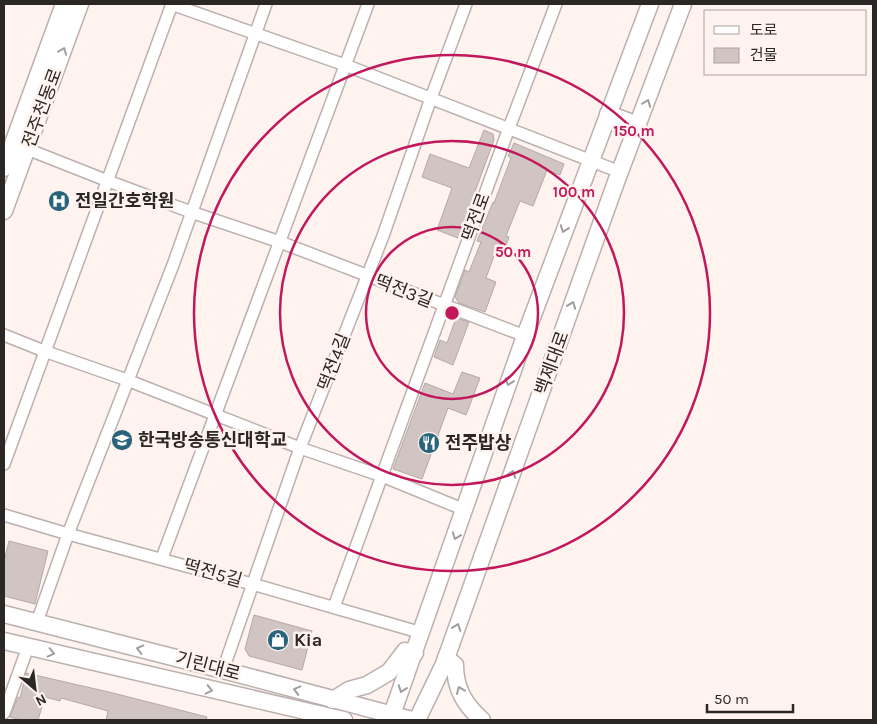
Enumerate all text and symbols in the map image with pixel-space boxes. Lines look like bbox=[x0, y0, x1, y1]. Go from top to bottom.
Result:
legend bbox=[704, 10, 867, 75]
text: 도로 bbox=[750, 21, 778, 39]
text: 건물 bbox=[750, 46, 778, 64]
one-way arrow bbox=[57, 47, 67, 55]
street label: 전주천동로 bbox=[18, 65, 66, 151]
one-way arrow bbox=[641, 99, 651, 108]
text: 150 m bbox=[613, 122, 655, 140]
text: 100 m bbox=[553, 183, 595, 201]
hospital icon: 전일간호학원 bbox=[47, 189, 71, 213]
place label: 전일간호학원 bbox=[75, 190, 174, 212]
street label: 떡전로 bbox=[457, 190, 495, 244]
one-way arrow bbox=[560, 225, 570, 233]
text: 50 m bbox=[495, 243, 531, 261]
street label: 떡전3길 bbox=[372, 270, 436, 312]
one-way arrow bbox=[566, 301, 576, 310]
centre of rings bbox=[443, 304, 461, 322]
street label: 백제대로 bbox=[530, 328, 574, 398]
street label: 떡전4길 bbox=[313, 330, 355, 394]
one-way arrow bbox=[505, 377, 515, 386]
school or university icon: 한국방송통신대학교 bbox=[110, 428, 134, 452]
place label: 한국방송통신대학교 bbox=[138, 429, 287, 451]
restaurant icon: 전주밥상 bbox=[417, 431, 441, 455]
place label: 전주밥상 bbox=[445, 432, 512, 454]
one-way arrow bbox=[506, 471, 516, 479]
one-way arrow bbox=[452, 531, 462, 540]
street label: 떡전5길 bbox=[181, 554, 245, 592]
one-way arrow bbox=[451, 623, 461, 632]
shop icon: Kia bbox=[266, 628, 290, 652]
place label: Kia bbox=[294, 629, 322, 651]
one-way arrow bbox=[137, 644, 145, 654]
one-way arrow bbox=[47, 647, 56, 658]
street label: 기린대로 bbox=[173, 647, 243, 685]
north arrow bbox=[10, 664, 60, 714]
scale bar bbox=[707, 682, 793, 714]
one-way arrow bbox=[205, 684, 214, 695]
one-way arrow bbox=[398, 684, 408, 693]
one-way arrow bbox=[293, 685, 302, 696]
one-way arrow bbox=[456, 686, 467, 695]
text: N bbox=[32, 690, 49, 710]
text: 50 m bbox=[714, 690, 749, 708]

